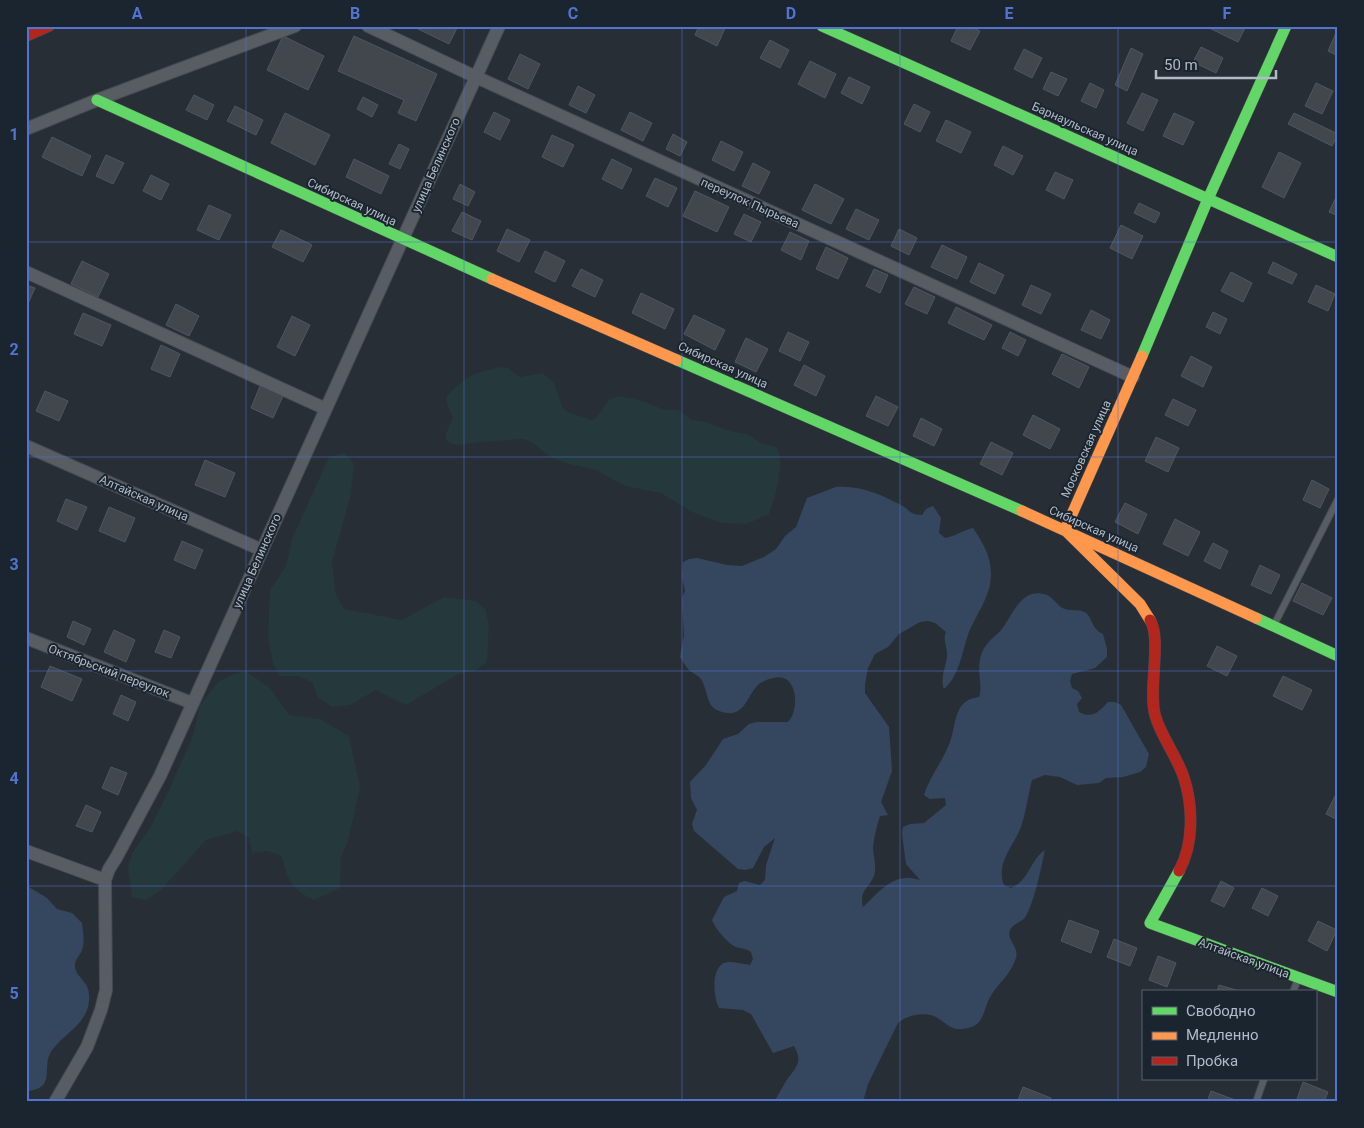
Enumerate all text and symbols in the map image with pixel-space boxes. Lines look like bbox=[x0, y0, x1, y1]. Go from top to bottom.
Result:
text: A bbox=[132, 4, 143, 23]
text: B bbox=[350, 4, 360, 23]
text: C bbox=[568, 4, 578, 23]
text: D bbox=[786, 4, 796, 23]
text: E bbox=[1005, 4, 1014, 23]
text: F bbox=[1223, 4, 1232, 23]
scale bar bbox=[1156, 48, 1276, 80]
text: 50 m bbox=[1164, 56, 1198, 74]
street label: Барнаульская улица bbox=[1030, 99, 1140, 159]
street label: улица Белинского bbox=[409, 115, 463, 214]
text: 1 bbox=[9, 125, 19, 144]
street label: Сибирская улица bbox=[305, 175, 399, 229]
street label: переулок Пырьева bbox=[699, 175, 801, 231]
street label: Сибирская улица bbox=[676, 339, 770, 391]
text: 2 bbox=[9, 340, 19, 359]
street label: Московская улица bbox=[1058, 398, 1114, 500]
street label: Алтайская улица bbox=[97, 472, 191, 524]
street label: Сибирская улица bbox=[1047, 503, 1141, 555]
street label: улица Белинского bbox=[230, 511, 284, 610]
text: 3 bbox=[9, 555, 19, 574]
street label: Октябрьский переулок bbox=[47, 641, 172, 701]
text: 4 bbox=[9, 769, 19, 788]
street label: Алтайская улица bbox=[1197, 935, 1291, 981]
text: 5 bbox=[9, 984, 19, 1003]
legend bbox=[1142, 990, 1316, 1080]
text: Свободно bbox=[1186, 1002, 1255, 1020]
text: Медленно bbox=[1186, 1026, 1259, 1044]
text: Пробка bbox=[1186, 1052, 1238, 1070]

